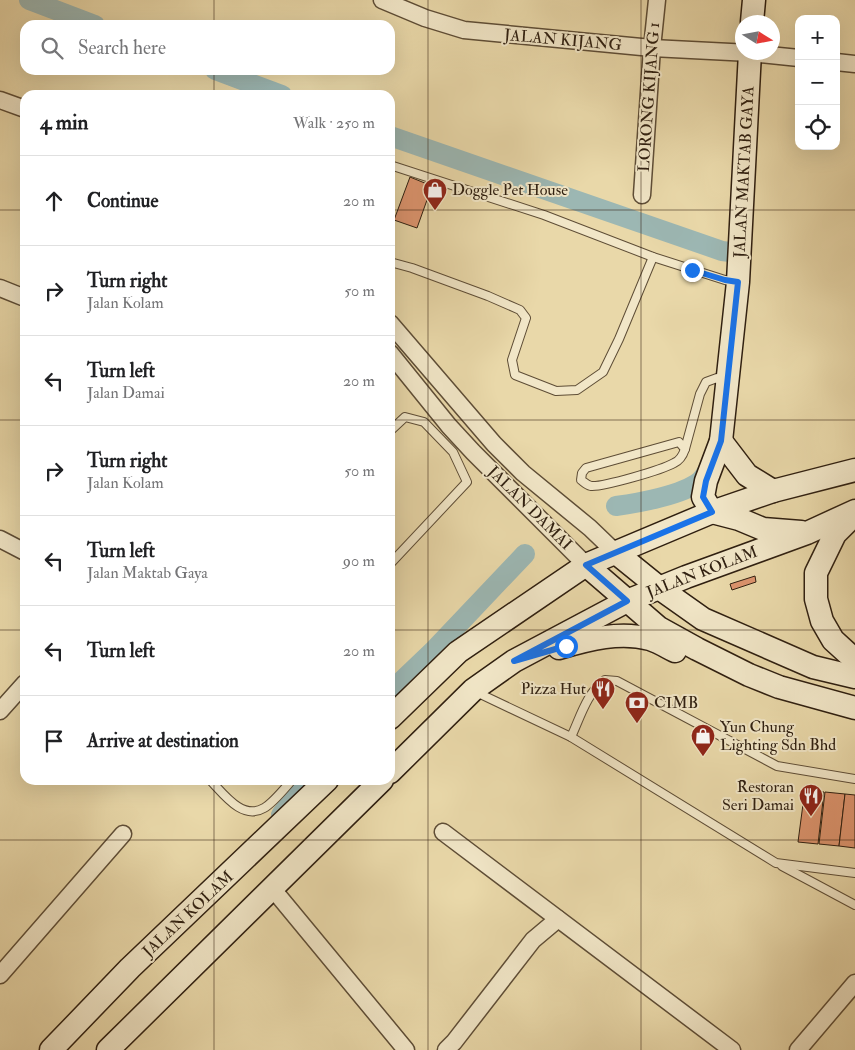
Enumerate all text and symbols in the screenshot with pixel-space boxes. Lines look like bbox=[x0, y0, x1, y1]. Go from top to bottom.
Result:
north arrow bbox=[735, 15, 780, 60]
map controls bbox=[795, 15, 840, 150]
button: + bbox=[795, 15, 840, 60]
search box bbox=[20, 20, 395, 75]
street label: LORONG KIJANG 1 bbox=[634, 21, 665, 173]
street label: JALAN KIJANG bbox=[502, 25, 623, 56]
icon: search bbox=[38, 34, 66, 62]
text: Search here bbox=[78, 36, 166, 60]
button: − bbox=[795, 60, 840, 105]
street label: JALAN MAKTAB GAYA bbox=[729, 86, 759, 260]
button: locate bbox=[795, 105, 840, 150]
text: 4 min bbox=[40, 109, 88, 136]
text: Walk · 250 m bbox=[293, 113, 375, 133]
shop icon: Doggle Pet House bbox=[422, 177, 448, 211]
place label: Doggle Pet House bbox=[452, 180, 568, 200]
icon: ahead bbox=[40, 187, 68, 215]
text: Continue bbox=[87, 189, 158, 213]
text: 20 m bbox=[343, 191, 375, 211]
route end bbox=[681, 259, 704, 282]
text: Turn right bbox=[87, 269, 167, 293]
icon: right bbox=[40, 277, 68, 305]
text: 50 m bbox=[344, 281, 375, 301]
text: Jalan Kolam bbox=[87, 293, 164, 313]
text: Turn left bbox=[87, 359, 155, 383]
icon: left bbox=[40, 367, 68, 395]
text: 20 m bbox=[343, 371, 375, 391]
text: Jalan Damai bbox=[87, 383, 165, 403]
text: Turn right bbox=[87, 449, 167, 473]
icon: right bbox=[40, 457, 68, 485]
text: 50 m bbox=[344, 461, 375, 481]
street label: JALAN DAMAI bbox=[482, 461, 576, 555]
text: Jalan Kolam bbox=[87, 473, 164, 493]
text: Turn left bbox=[87, 539, 155, 563]
street label: JALAN KOLAM bbox=[643, 542, 761, 604]
icon: left bbox=[40, 547, 68, 575]
text: 90 m bbox=[343, 551, 375, 571]
text: Jalan Maktab Gaya bbox=[87, 563, 208, 583]
route start bbox=[555, 635, 578, 658]
icon: left bbox=[40, 637, 68, 665]
text: Turn left bbox=[87, 639, 155, 663]
text: 20 m bbox=[343, 641, 375, 661]
restaurant icon: Pizza Hut bbox=[590, 676, 616, 710]
place label: Pizza Hut bbox=[521, 679, 586, 699]
bank icon: CIMB bbox=[624, 690, 650, 724]
place label: CIMB bbox=[654, 693, 698, 713]
place label: Yun Chung Lighting Sdn Bhd bbox=[720, 717, 836, 755]
shop icon: Yun Chung Lighting Sdn Bhd bbox=[690, 723, 716, 757]
icon: arrive bbox=[40, 727, 68, 755]
text: Arrive at destination bbox=[87, 729, 239, 753]
place label: Restoran Seri Damai bbox=[722, 777, 794, 815]
restaurant icon: Restoran Seri Damai bbox=[798, 783, 824, 817]
street label: JALAN KOLAM bbox=[137, 867, 238, 963]

